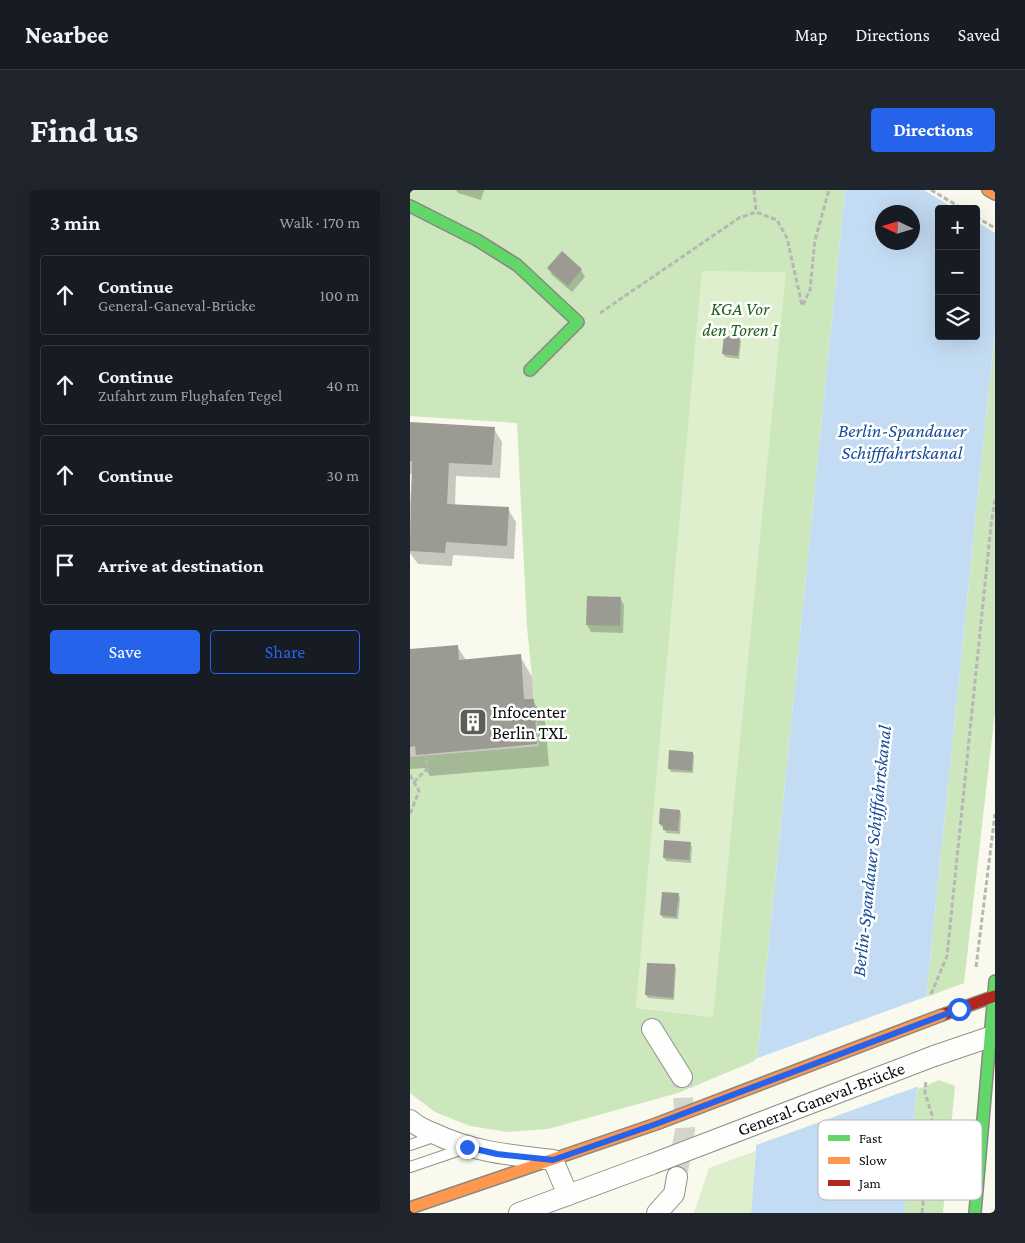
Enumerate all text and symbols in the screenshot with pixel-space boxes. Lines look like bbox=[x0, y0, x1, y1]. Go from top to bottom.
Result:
text: Nearbee bbox=[25, 21, 109, 48]
text: Map bbox=[795, 25, 827, 45]
text: Directions bbox=[855, 25, 930, 45]
text: Saved bbox=[958, 25, 1000, 45]
button: Directions bbox=[871, 108, 995, 152]
text: Find us bbox=[30, 111, 138, 150]
north arrow bbox=[875, 205, 920, 250]
map controls bbox=[935, 205, 980, 340]
button: + bbox=[935, 205, 980, 250]
text: 3 min bbox=[50, 211, 100, 235]
text: Walk · 170 m bbox=[280, 214, 360, 231]
button: − bbox=[935, 250, 980, 295]
text: Continue bbox=[98, 276, 173, 297]
icon: ahead bbox=[51, 281, 79, 309]
text: 100 m bbox=[320, 287, 359, 304]
button: layers bbox=[935, 295, 980, 340]
text: General-Ganeval-Brücke bbox=[98, 297, 256, 314]
park label: KGA Vor den Toren I bbox=[702, 299, 778, 340]
text: Continue bbox=[98, 366, 173, 387]
icon: ahead bbox=[51, 371, 79, 399]
text: 40 m bbox=[326, 377, 359, 394]
text: Zufahrt zum Flughafen Tegel bbox=[98, 387, 282, 404]
water label: Berlin-Spandauer Schifffahrtskanal bbox=[838, 420, 967, 463]
icon: ahead bbox=[51, 461, 79, 489]
text: Continue bbox=[98, 465, 173, 486]
text: 30 m bbox=[327, 467, 359, 484]
icon: arrive bbox=[51, 551, 79, 579]
text: Arrive at destination bbox=[98, 555, 264, 576]
button: Save bbox=[50, 630, 200, 674]
button: Share bbox=[210, 630, 360, 674]
place label: Infocenter Berlin TXL bbox=[492, 702, 567, 743]
building icon: Infocenter Berlin TXL bbox=[458, 707, 488, 737]
water label: Berlin-Spandauer Schifffahrtskanal bbox=[848, 724, 895, 978]
route start bbox=[948, 998, 971, 1021]
street label: General-Ganeval-Brücke bbox=[735, 1058, 907, 1140]
legend bbox=[818, 1120, 982, 1200]
text: Fast bbox=[859, 1130, 883, 1146]
route end bbox=[456, 1136, 479, 1159]
text: Slow bbox=[859, 1152, 887, 1168]
text: Jam bbox=[857, 1175, 881, 1191]

